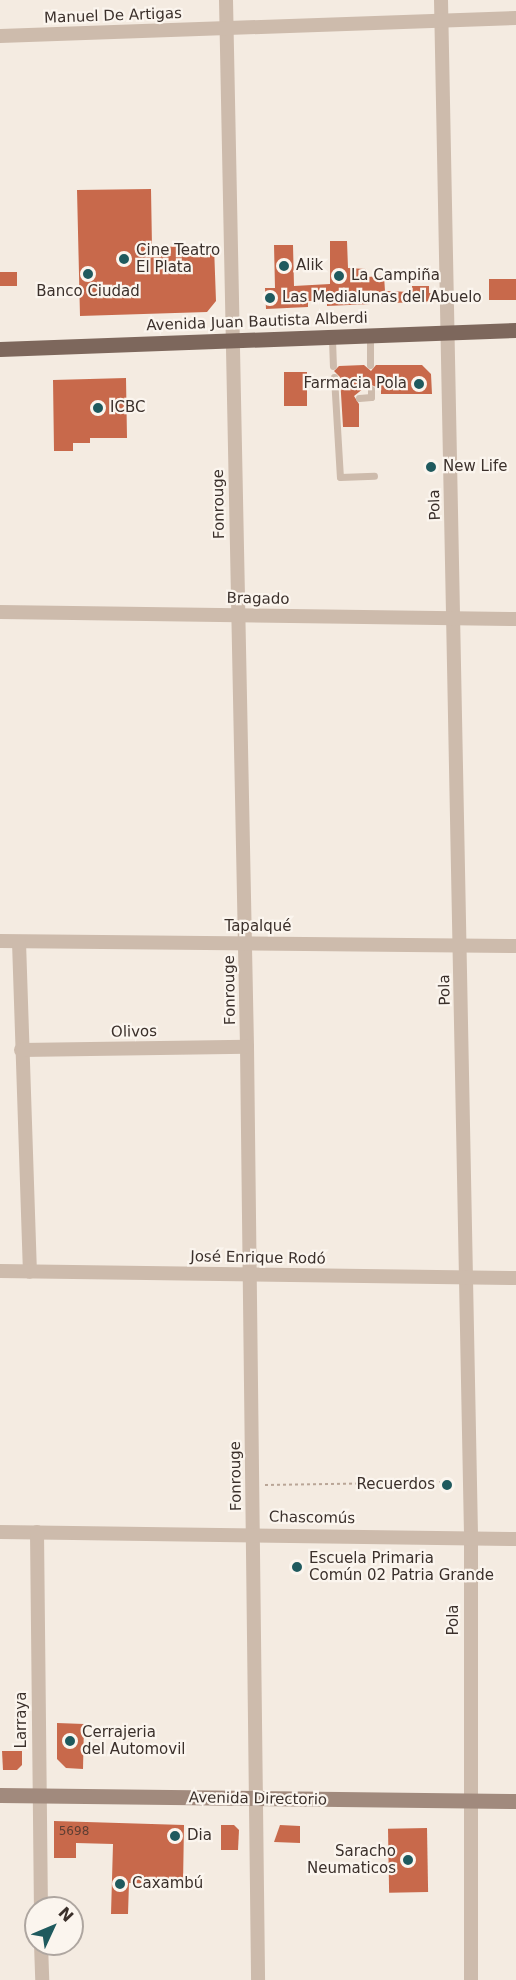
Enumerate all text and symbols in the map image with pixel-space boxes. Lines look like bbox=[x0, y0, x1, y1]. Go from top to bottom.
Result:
street label: Manuel De Artigas bbox=[44, 5, 182, 27]
place label: Cine Teatro El Plata bbox=[136, 241, 220, 276]
marker: Cine Teatro El Plata bbox=[117, 252, 131, 266]
place label: Alik bbox=[296, 257, 323, 275]
marker: Alik bbox=[277, 259, 291, 273]
marker: Banco Ciudad bbox=[81, 267, 95, 281]
place label: La Campiña bbox=[351, 267, 440, 285]
marker: La Campiña bbox=[332, 269, 346, 283]
place label: Banco Ciudad bbox=[36, 283, 140, 301]
place label: Las Medialunas del Abuelo bbox=[282, 289, 482, 307]
marker: Las Medialunas del Abuelo bbox=[263, 291, 277, 305]
street label: Avenida Juan Bautista Alberdi bbox=[146, 309, 368, 335]
place label: Farmacia Pola bbox=[303, 375, 407, 393]
marker: Farmacia Pola bbox=[412, 377, 426, 391]
place label: ICBC bbox=[110, 399, 145, 417]
marker: ICBC bbox=[91, 401, 105, 415]
place label: New Life bbox=[443, 458, 508, 476]
marker: New Life bbox=[424, 460, 438, 474]
street label: Fonrouge bbox=[209, 469, 229, 539]
street label: Pola bbox=[425, 489, 445, 521]
street label: Bragado bbox=[226, 589, 290, 609]
street label: Tapalqué bbox=[224, 918, 292, 936]
street label: Fonrouge bbox=[220, 955, 240, 1025]
street label: Pola bbox=[436, 974, 454, 1006]
street label: Olivos bbox=[111, 1023, 157, 1041]
street label: José Enrique Rodó bbox=[190, 1248, 326, 1268]
street label: Fonrouge bbox=[226, 1441, 246, 1511]
place label: Recuerdos bbox=[357, 1476, 435, 1494]
marker: Recuerdos bbox=[440, 1478, 454, 1492]
street label: Chascomús bbox=[269, 1508, 355, 1528]
place label: Escuela Primaria Común 02 Patria Grande bbox=[309, 1549, 494, 1584]
marker: Escuela Primaria Común 02 Patria Grande bbox=[290, 1560, 304, 1574]
street label: Pola bbox=[445, 1604, 463, 1636]
street label: Larraya bbox=[13, 1692, 31, 1748]
place label: Cerrajeria del Automovil bbox=[82, 1723, 186, 1758]
marker: Cerrajeria del Automovil bbox=[63, 1734, 77, 1748]
street label: Avenida Directorio bbox=[189, 1789, 327, 1809]
house number: 5698 bbox=[59, 1825, 89, 1839]
place label: Dia bbox=[187, 1827, 212, 1845]
marker: Dia bbox=[168, 1829, 182, 1843]
place label: Saracho Neumaticos bbox=[307, 1842, 396, 1877]
marker: Saracho Neumaticos bbox=[401, 1853, 415, 1867]
place label: Caxambú bbox=[132, 1875, 203, 1893]
marker: Caxambú bbox=[113, 1877, 127, 1891]
north arrow bbox=[24, 1896, 84, 1956]
text: N bbox=[54, 1903, 77, 1926]

